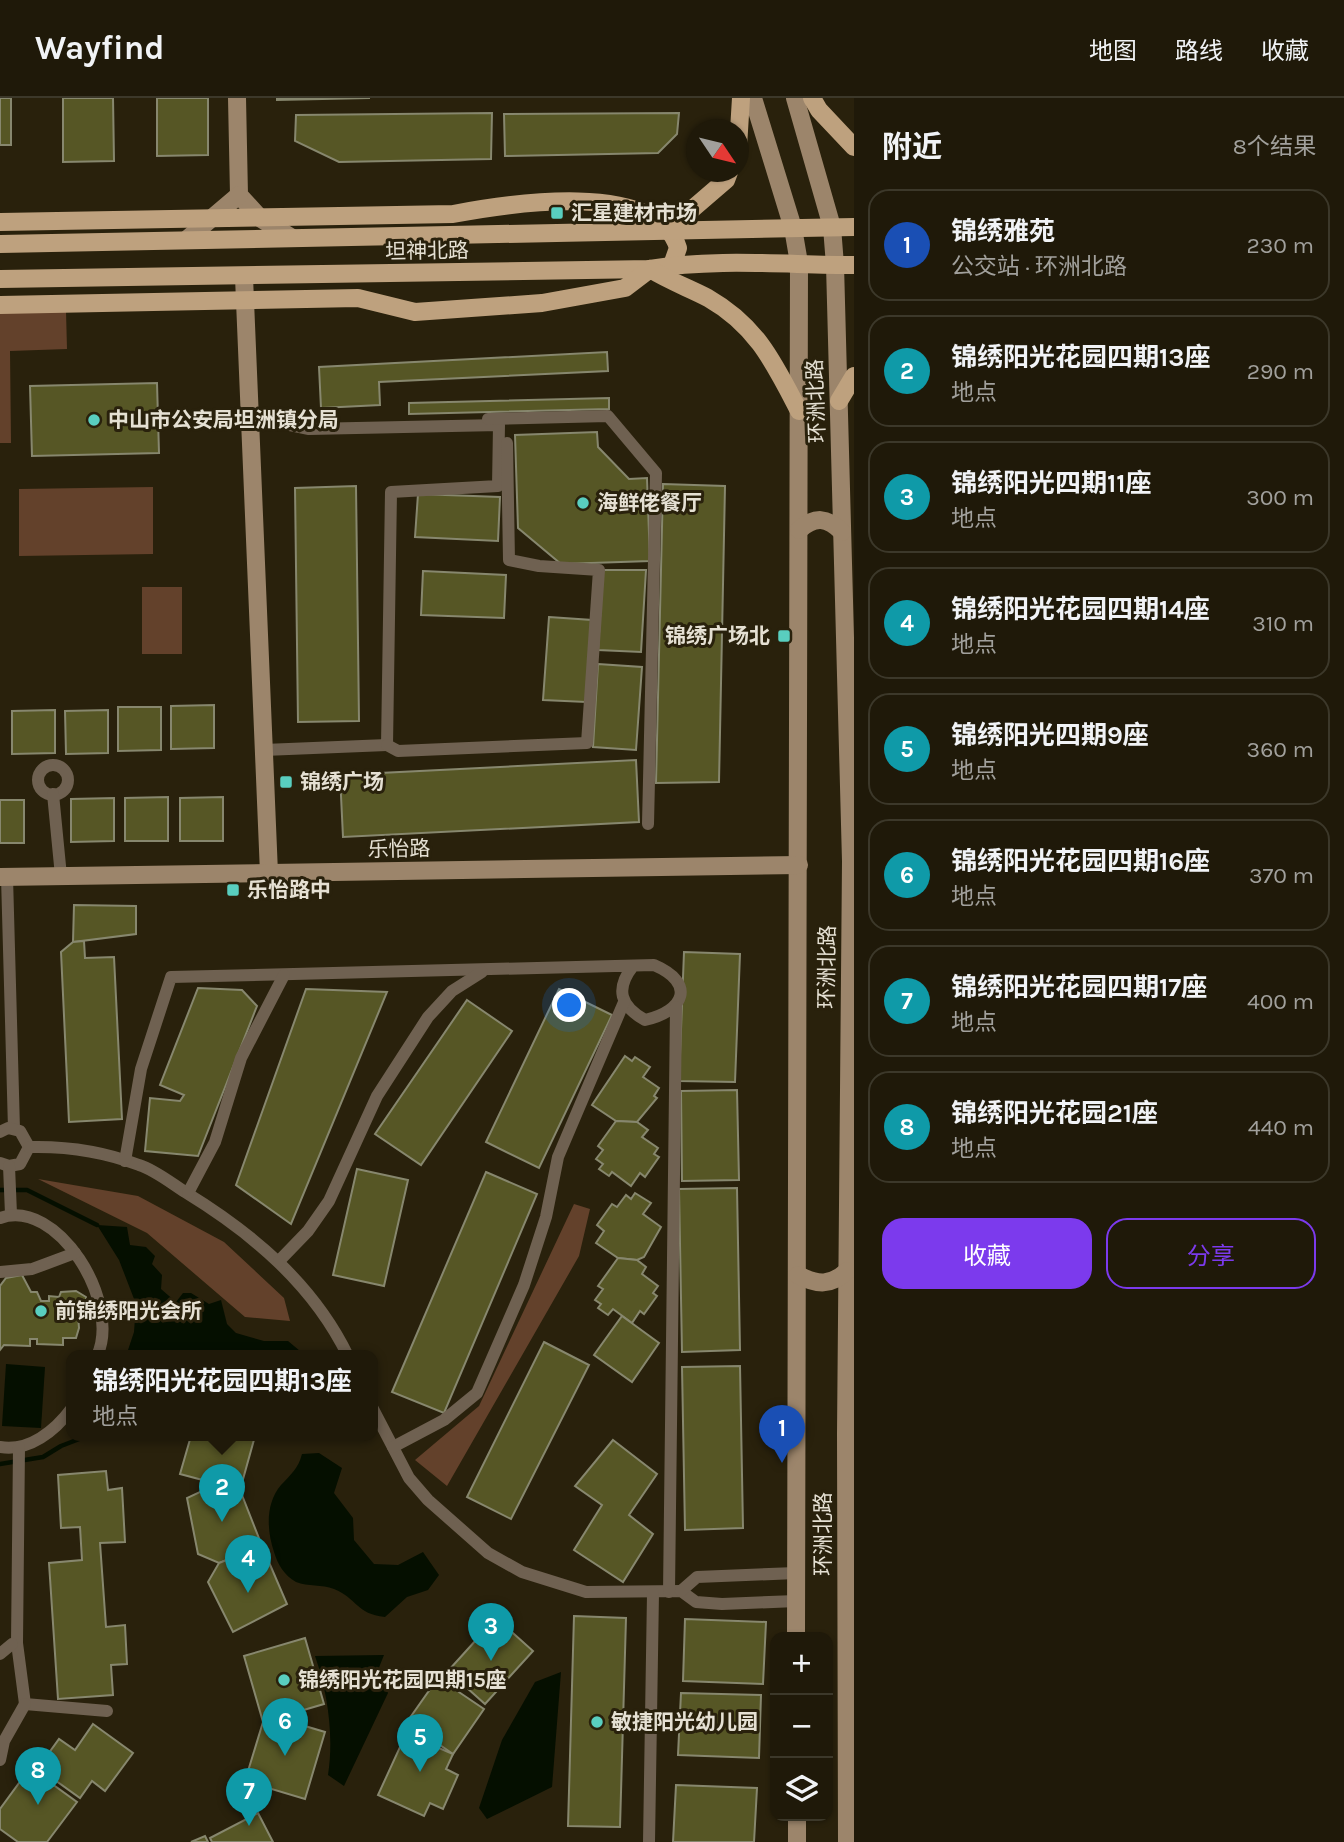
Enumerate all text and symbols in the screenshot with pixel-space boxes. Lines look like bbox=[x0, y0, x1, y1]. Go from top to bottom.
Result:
text: Wayfind bbox=[35, 29, 165, 67]
text: 地图 bbox=[1089, 37, 1137, 65]
text: 路线 bbox=[1175, 37, 1223, 65]
text: 收藏 bbox=[1261, 37, 1309, 65]
north arrow bbox=[686, 119, 749, 182]
text: 附近 bbox=[882, 129, 942, 165]
text: 8个结果 bbox=[1233, 133, 1316, 160]
place label: 汇星建材市场 bbox=[571, 201, 697, 225]
marker: 汇星建材市场 bbox=[549, 205, 565, 221]
text: 锦绣雅苑 bbox=[951, 216, 1055, 247]
text: 1 bbox=[903, 232, 911, 259]
text: 230 m bbox=[1246, 232, 1314, 259]
street label: 坦神北路 bbox=[385, 238, 469, 264]
text: 公交站 · 环洲北路 bbox=[951, 253, 1127, 280]
text: 锦绣阳光花园四期13座 bbox=[951, 342, 1210, 373]
text: 2 bbox=[900, 358, 914, 385]
text: 290 m bbox=[1247, 358, 1314, 385]
street label: 环洲北路 bbox=[803, 359, 829, 443]
text: 地点 bbox=[951, 379, 997, 406]
place label: 中山市公安局坦洲镇分局 bbox=[108, 408, 339, 432]
marker: 中山市公安局坦洲镇分局 bbox=[86, 412, 102, 428]
text: 锦绣阳光四期11座 bbox=[951, 468, 1152, 499]
text: 3 bbox=[900, 484, 914, 511]
text: 300 m bbox=[1246, 484, 1314, 511]
place label: 海鲜佬餐厅 bbox=[597, 491, 702, 515]
marker: 海鲜佬餐厅 bbox=[575, 495, 591, 511]
text: 地点 bbox=[951, 505, 997, 532]
text: 锦绣阳光花园四期14座 bbox=[951, 594, 1210, 625]
text: 4 bbox=[900, 610, 914, 637]
text: 310 m bbox=[1252, 610, 1314, 637]
place label: 锦绣广场北 bbox=[665, 624, 770, 648]
marker: 锦绣广场北 bbox=[776, 628, 792, 644]
text: 地点 bbox=[951, 631, 997, 658]
text: 锦绣阳光四期9座 bbox=[951, 720, 1149, 751]
text: 5 bbox=[900, 736, 914, 763]
text: 360 m bbox=[1247, 736, 1314, 763]
text: 地点 bbox=[951, 757, 997, 784]
place label: 锦绣广场 bbox=[300, 770, 384, 794]
marker: 锦绣广场 bbox=[278, 774, 294, 790]
street label: 乐怡路 bbox=[367, 836, 431, 862]
text: 锦绣阳光花园四期16座 bbox=[951, 846, 1210, 877]
text: 6 bbox=[900, 862, 914, 889]
text: 370 m bbox=[1249, 862, 1314, 889]
place label: 乐怡路中 bbox=[247, 878, 331, 902]
marker: 乐怡路中 bbox=[225, 882, 241, 898]
text: 地点 bbox=[951, 883, 997, 910]
street label: 环洲北路 bbox=[814, 925, 840, 1009]
text: 锦绣阳光花园四期17座 bbox=[951, 972, 1207, 1003]
your location bbox=[552, 988, 586, 1022]
text: 7 bbox=[901, 988, 913, 1015]
text: 400 m bbox=[1247, 988, 1314, 1015]
text: 地点 bbox=[951, 1009, 997, 1036]
text: 锦绣阳光花园21座 bbox=[951, 1098, 1158, 1129]
text: 8 bbox=[900, 1114, 914, 1141]
text: 440 m bbox=[1248, 1114, 1314, 1141]
text: 地点 bbox=[951, 1135, 997, 1162]
button: 收藏 bbox=[882, 1218, 1092, 1289]
button: 分享 bbox=[1106, 1218, 1316, 1289]
place label: 前锦绣阳光会所 bbox=[55, 1299, 202, 1323]
marker: 前锦绣阳光会所 bbox=[33, 1303, 49, 1319]
popup bbox=[66, 1350, 378, 1441]
text: 锦绣阳光花园四期13座 bbox=[92, 1366, 352, 1397]
text: 地点 bbox=[92, 1403, 138, 1430]
pin: 1 bbox=[759, 1405, 805, 1463]
pin: 2 bbox=[199, 1464, 245, 1522]
street label: 环洲北路 bbox=[811, 1492, 835, 1576]
pin: 4 bbox=[225, 1535, 271, 1593]
pin: 3 bbox=[468, 1603, 514, 1661]
map controls bbox=[770, 1632, 833, 1821]
button: + bbox=[770, 1632, 833, 1695]
place label: 锦绣阳光花园四期15座 bbox=[298, 1668, 507, 1692]
marker: 锦绣阳光花园四期15座 bbox=[276, 1672, 292, 1688]
button: − bbox=[770, 1695, 833, 1758]
pin: 6 bbox=[262, 1698, 308, 1756]
place label: 敏捷阳光幼儿园 bbox=[611, 1710, 758, 1734]
pin: 5 bbox=[397, 1714, 443, 1772]
marker: 敏捷阳光幼儿园 bbox=[589, 1714, 605, 1730]
pin: 8 bbox=[15, 1747, 61, 1805]
button: layers bbox=[770, 1758, 833, 1821]
pin: 7 bbox=[226, 1768, 272, 1826]

